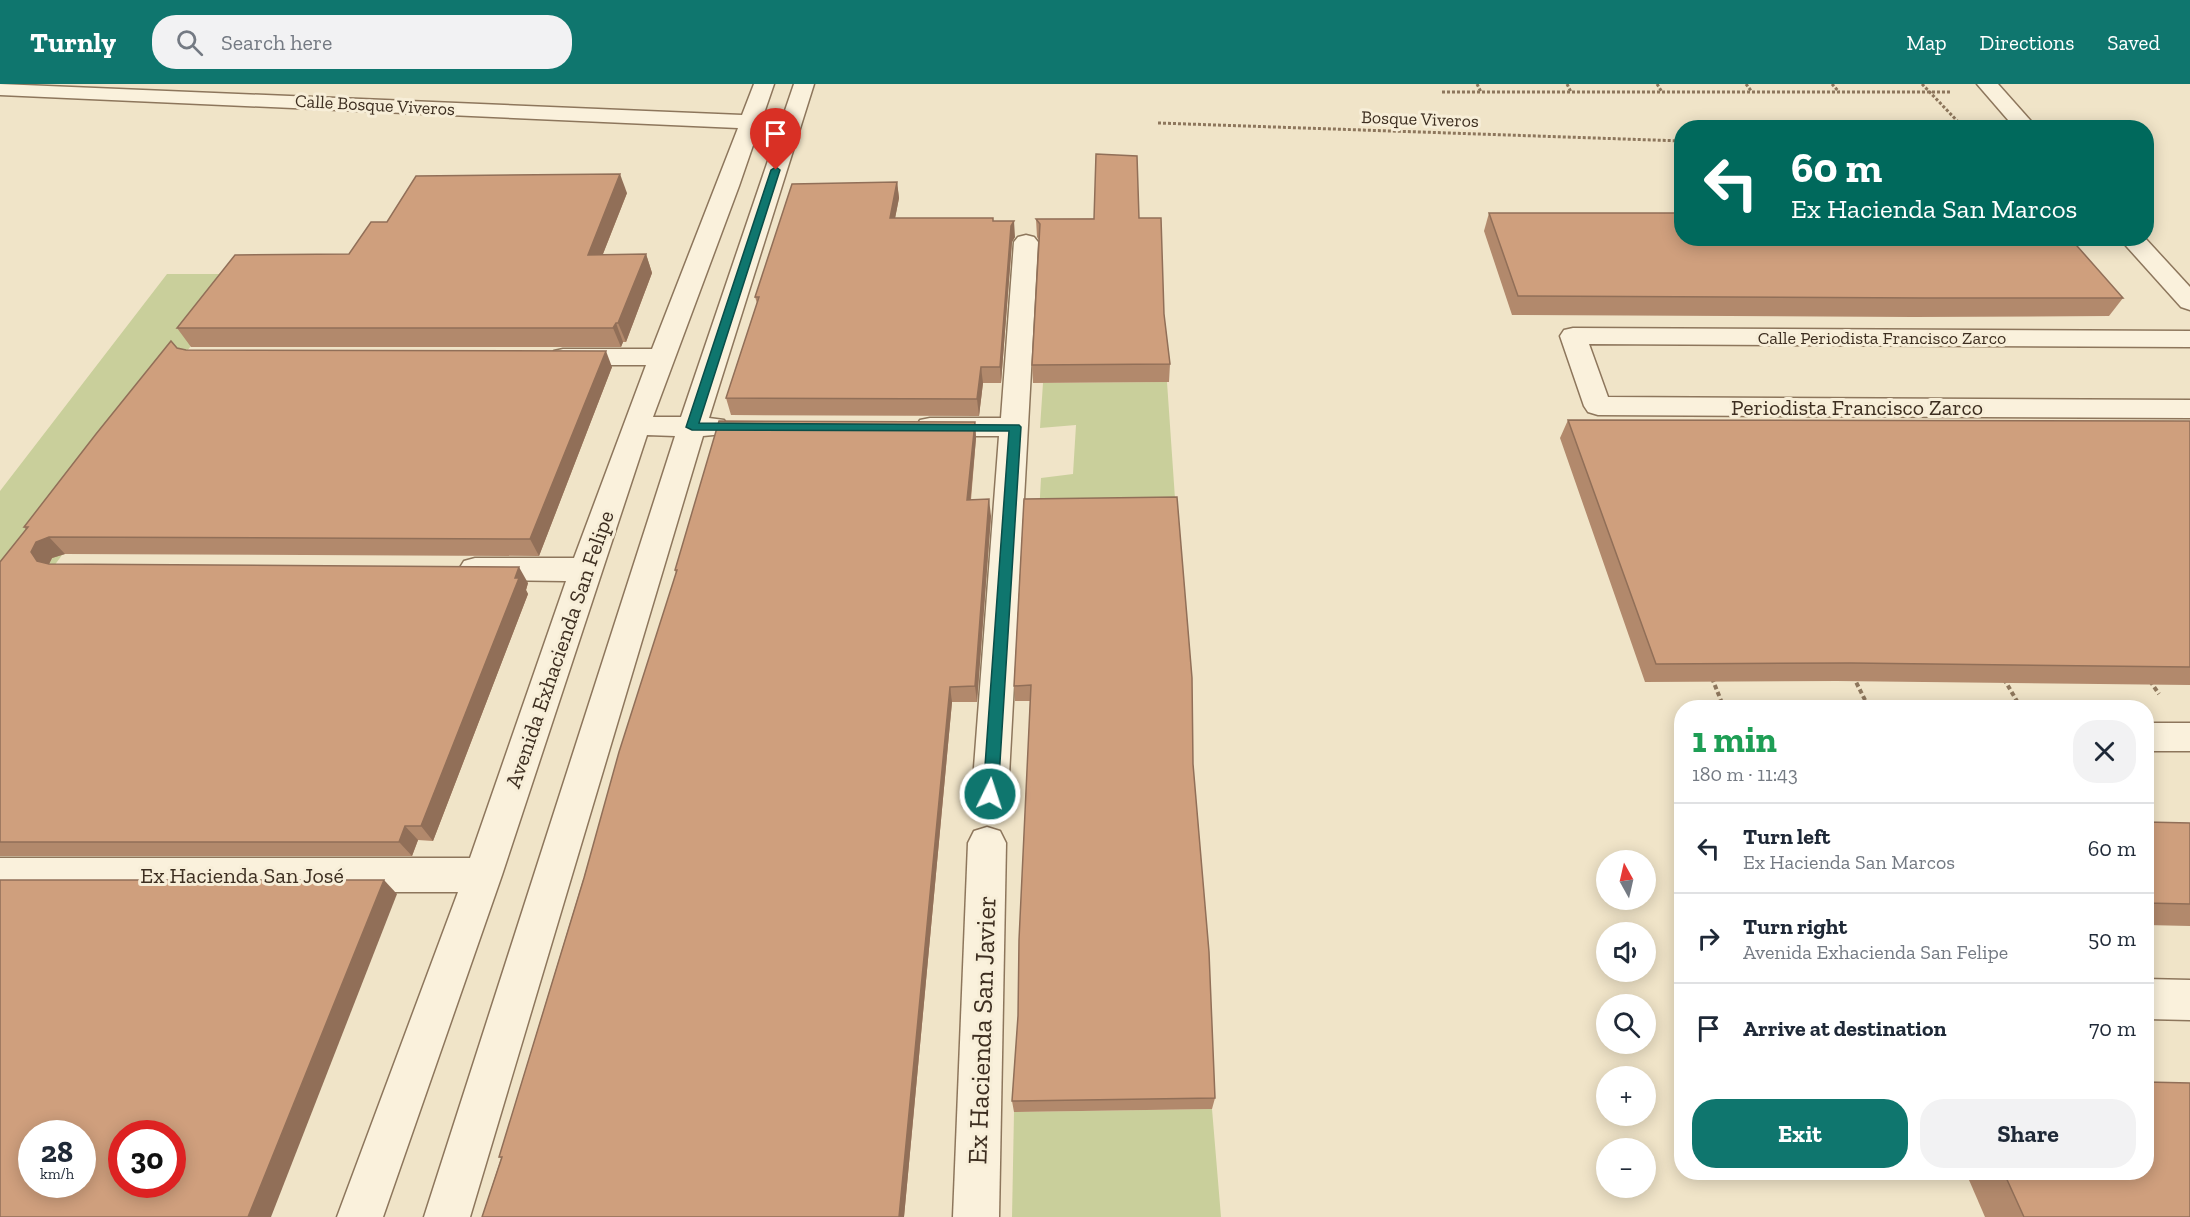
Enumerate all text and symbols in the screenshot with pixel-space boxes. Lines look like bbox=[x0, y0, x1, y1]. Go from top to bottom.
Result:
search box bbox=[152, 15, 572, 69]
text: Turnly bbox=[30, 26, 116, 59]
icon: search bbox=[173, 26, 206, 59]
text: Search here bbox=[221, 29, 332, 56]
text: Map bbox=[1907, 30, 1947, 55]
text: Directions bbox=[1980, 30, 2074, 55]
text: Saved bbox=[2107, 30, 2160, 55]
street label: Calle Bosque Viveros bbox=[294, 90, 456, 120]
street label: Bosque Viveros bbox=[1361, 106, 1479, 132]
pin bbox=[750, 108, 801, 170]
icon: arrive bbox=[759, 117, 792, 150]
text: 60 m bbox=[1791, 142, 1882, 193]
icon: left bbox=[1692, 144, 1770, 222]
text: Ex Hacienda San Marcos bbox=[1791, 193, 2077, 225]
street label: Calle Periodista Francisco Zarco bbox=[1758, 327, 2006, 349]
street label: Periodista Francisco Zarco bbox=[1731, 394, 1983, 421]
street label: Avenida Exhacienda San Felipe bbox=[499, 507, 620, 791]
text: 1 min bbox=[1692, 718, 1777, 761]
button: close bbox=[2073, 720, 2136, 783]
position arrow bbox=[958, 762, 1022, 826]
text: 180 m · 11:43 bbox=[1692, 762, 1798, 786]
text: Turn left bbox=[1743, 823, 1830, 850]
icon: left bbox=[1692, 832, 1725, 865]
text: 60 m bbox=[2088, 835, 2136, 862]
north arrow bbox=[1596, 850, 1656, 910]
map controls bbox=[1596, 850, 1656, 1198]
text: Ex Hacienda San Marcos bbox=[1743, 850, 1955, 874]
street label: Ex Hacienda San José bbox=[140, 862, 344, 889]
street label: Ex Hacienda San Javier bbox=[961, 895, 1003, 1165]
text: Turn right bbox=[1743, 913, 1847, 940]
button: sound bbox=[1596, 922, 1656, 982]
icon: right bbox=[1692, 922, 1725, 955]
text: 50 m bbox=[2088, 925, 2136, 952]
text: Avenida Exhacienda San Felipe bbox=[1743, 940, 2008, 964]
button: search bbox=[1596, 994, 1656, 1054]
icon: arrive bbox=[1692, 1012, 1725, 1045]
text: Arrive at destination bbox=[1743, 1015, 1946, 1042]
text: 70 m bbox=[2089, 1015, 2136, 1042]
button: + bbox=[1596, 1066, 1656, 1126]
button: Exit bbox=[1692, 1099, 1908, 1168]
button: Share bbox=[1920, 1099, 2136, 1168]
speed limit sign: 30 bbox=[108, 1120, 186, 1198]
text: 28 bbox=[41, 1134, 73, 1170]
button: − bbox=[1596, 1138, 1656, 1198]
text: km/h bbox=[40, 1165, 74, 1183]

